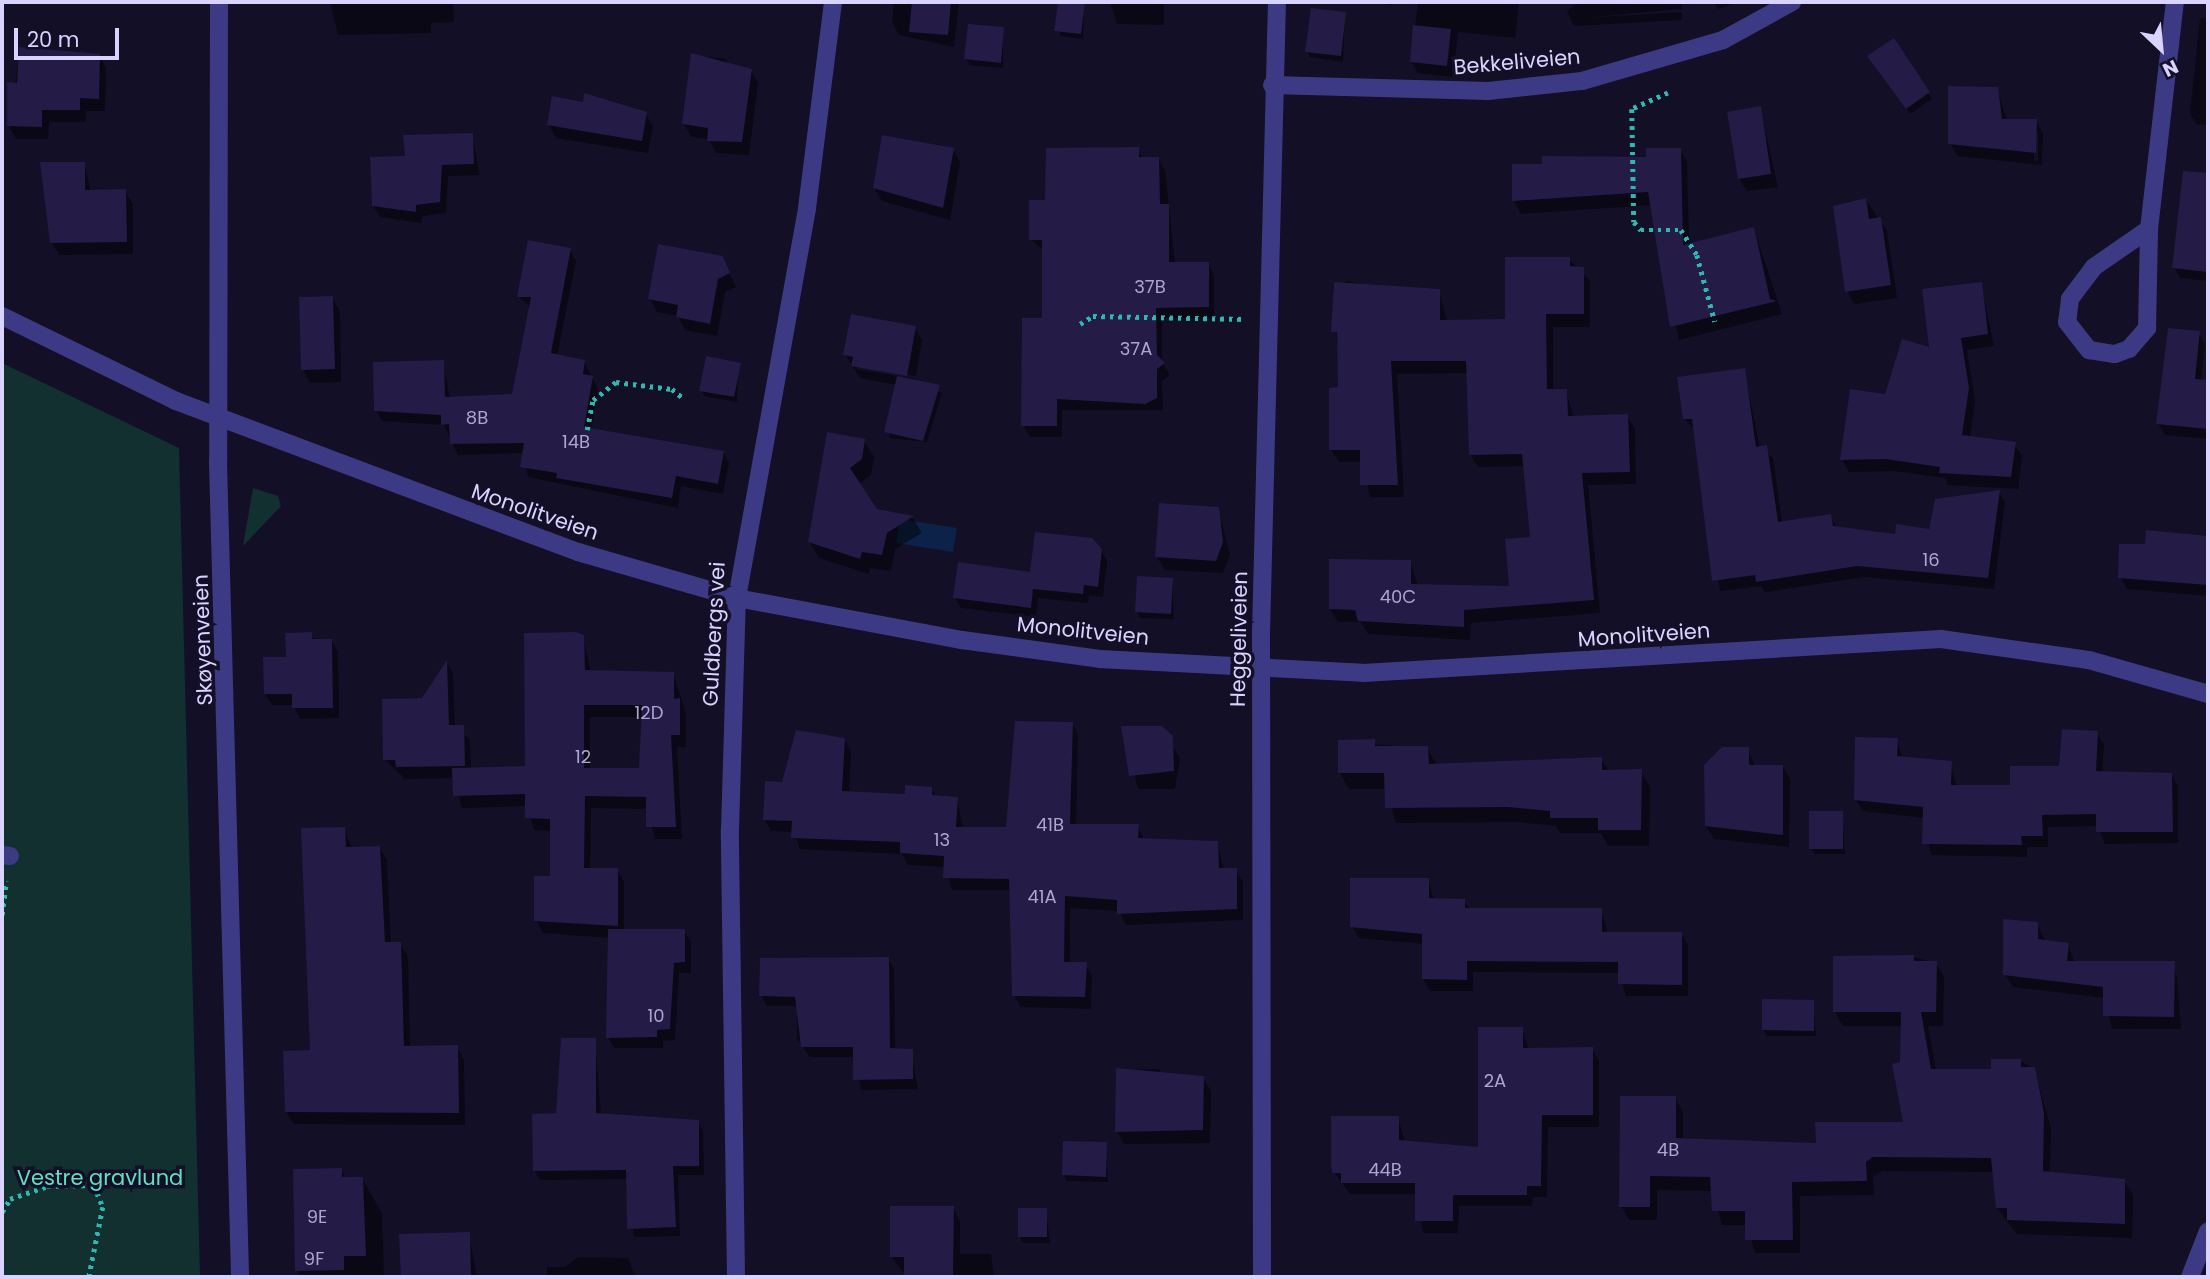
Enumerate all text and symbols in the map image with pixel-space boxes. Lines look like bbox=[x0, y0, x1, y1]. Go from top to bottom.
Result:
scale bar bbox=[18, 14, 122, 58]
north arrow bbox=[2126, 14, 2196, 84]
text: 20 m bbox=[27, 25, 80, 54]
street label: Bekkeliveien bbox=[1452, 44, 1582, 80]
text: N bbox=[2158, 53, 2183, 84]
house number: 37B bbox=[1134, 276, 1166, 298]
house number: 37A bbox=[1120, 338, 1152, 360]
house number: 8B bbox=[466, 407, 488, 429]
house number: 14B bbox=[562, 431, 590, 453]
street label: Monolitveien bbox=[468, 478, 602, 546]
house number: 16 bbox=[1922, 549, 1940, 571]
street label: Guldbergs vei bbox=[698, 561, 730, 707]
street label: Heggeliveien bbox=[1225, 571, 1253, 707]
street label: Skøyenveien bbox=[188, 574, 218, 706]
house number: 40C bbox=[1380, 586, 1416, 608]
street label: Monolitveien bbox=[1016, 612, 1150, 650]
street label: Monolitveien bbox=[1577, 618, 1711, 652]
house number: 12D bbox=[635, 702, 663, 724]
house number: 12 bbox=[575, 746, 591, 768]
house number: 41B bbox=[1036, 814, 1064, 836]
house number: 13 bbox=[934, 829, 950, 851]
house number: 41A bbox=[1027, 886, 1057, 908]
house number: 10 bbox=[647, 1005, 665, 1027]
house number: 2A bbox=[1484, 1070, 1506, 1092]
house number: 4B bbox=[1657, 1139, 1679, 1161]
house number: 44B bbox=[1368, 1159, 1402, 1181]
park label: Vestre gravlund bbox=[17, 1165, 183, 1191]
house number: 9E bbox=[307, 1206, 327, 1228]
house number: 9F bbox=[304, 1248, 324, 1270]

